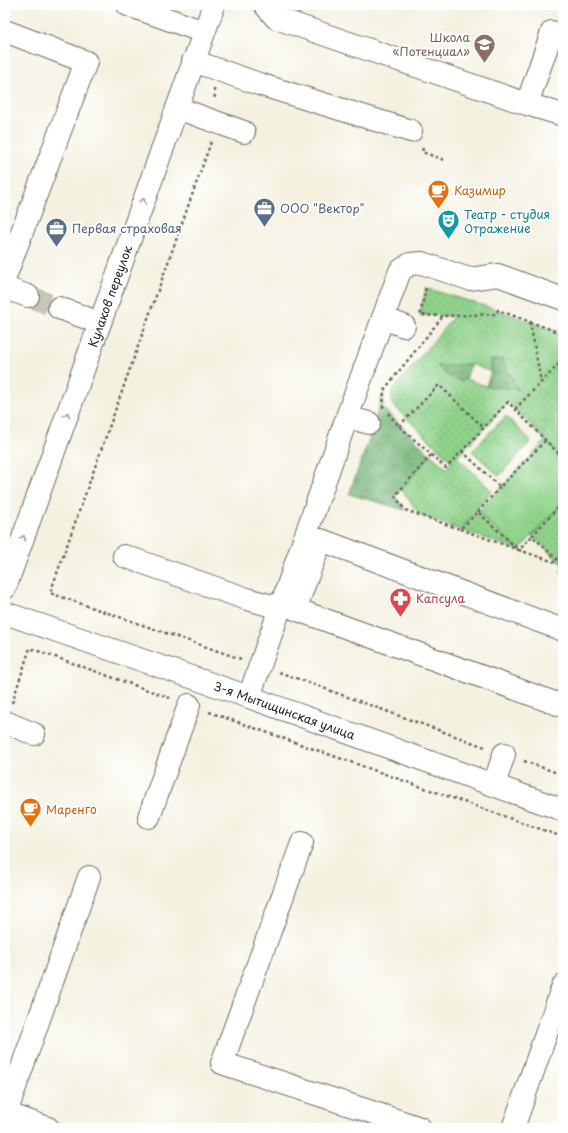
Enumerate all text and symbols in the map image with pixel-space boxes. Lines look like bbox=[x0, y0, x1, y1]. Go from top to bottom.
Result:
place label: Школа «Потенциал» bbox=[392, 28, 471, 60]
school or university icon: Школа «Потенциал» bbox=[472, 31, 498, 64]
cafe icon: Казимир bbox=[425, 177, 451, 210]
place label: Казимир bbox=[454, 181, 506, 199]
office icon: ООО "Вектор" bbox=[252, 195, 278, 228]
one-way arrow bbox=[139, 197, 147, 204]
place label: ООО "Вектор" bbox=[280, 199, 364, 217]
place label: Театр - студия Отражение bbox=[464, 205, 550, 237]
theatre icon: Театр - студия Отражение bbox=[436, 208, 462, 241]
office icon: Первая страховая bbox=[43, 215, 69, 248]
place label: Первая страховая bbox=[72, 219, 182, 237]
street label: Кулаков переулок bbox=[83, 242, 136, 350]
one-way arrow bbox=[62, 412, 70, 419]
one-way arrow bbox=[18, 534, 26, 541]
pharmacy icon: Капсула bbox=[387, 585, 413, 618]
place label: Капсула bbox=[416, 589, 465, 607]
street label: 3-я Мытищинская улица bbox=[211, 677, 358, 744]
cafe icon: Маренго bbox=[18, 796, 44, 829]
place label: Маренго bbox=[46, 800, 97, 818]

